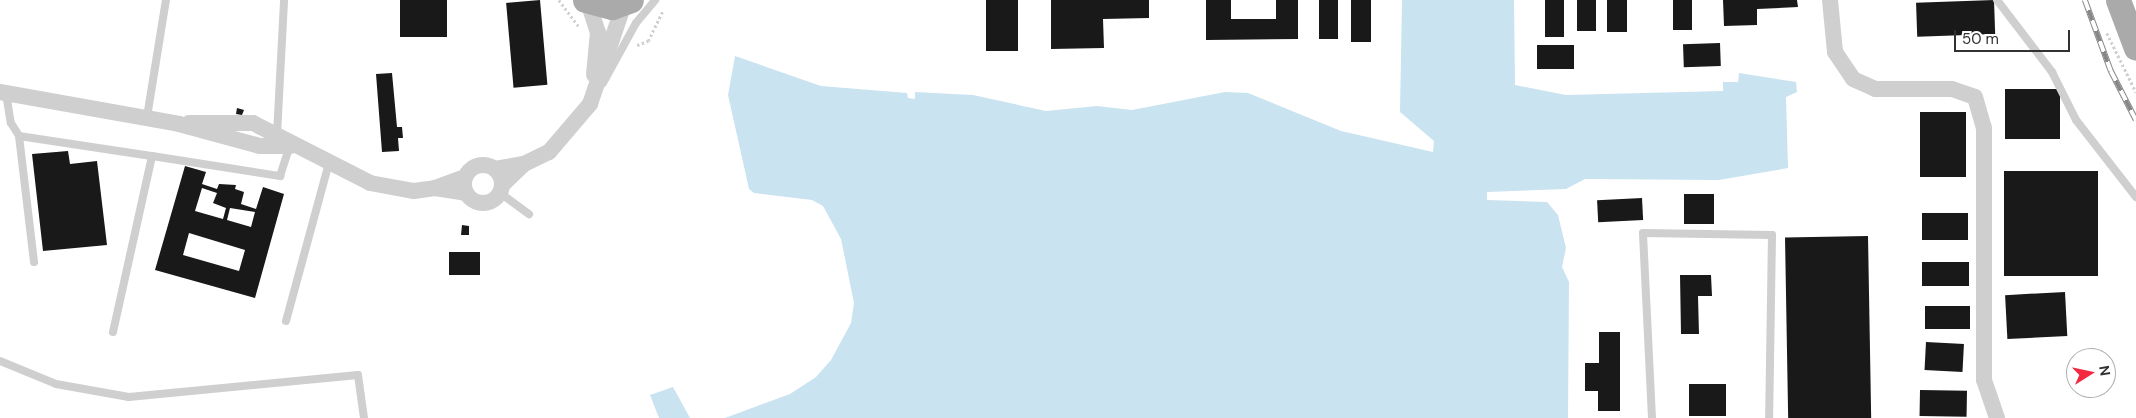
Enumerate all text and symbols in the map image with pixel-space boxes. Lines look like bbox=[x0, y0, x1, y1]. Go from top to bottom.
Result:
scale bar bbox=[1956, 20, 2072, 52]
text: 50 m bbox=[1962, 29, 1999, 49]
north arrow bbox=[2066, 348, 2116, 398]
text: N bbox=[2095, 364, 2115, 377]

